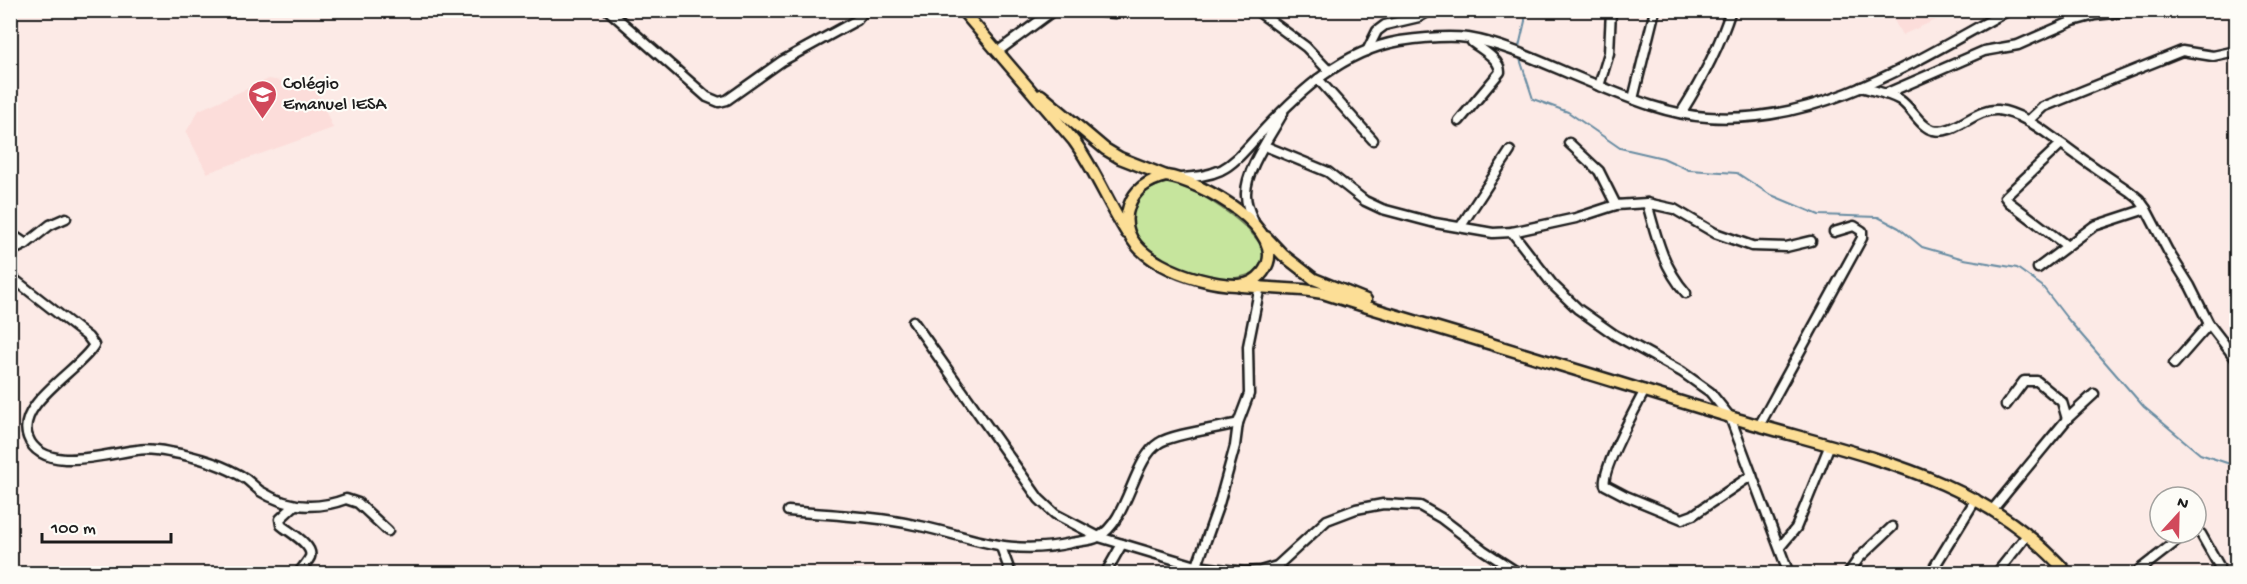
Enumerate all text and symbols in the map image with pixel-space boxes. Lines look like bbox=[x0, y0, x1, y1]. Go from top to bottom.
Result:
place label: Colégio Emanuel IESA bbox=[283, 74, 387, 116]
school or university icon: Colégio Emanuel IESA bbox=[246, 78, 278, 120]
north arrow bbox=[2148, 485, 2208, 545]
text: N bbox=[2174, 494, 2191, 515]
scale bar bbox=[42, 506, 171, 544]
text: 100 m bbox=[50, 519, 96, 540]

